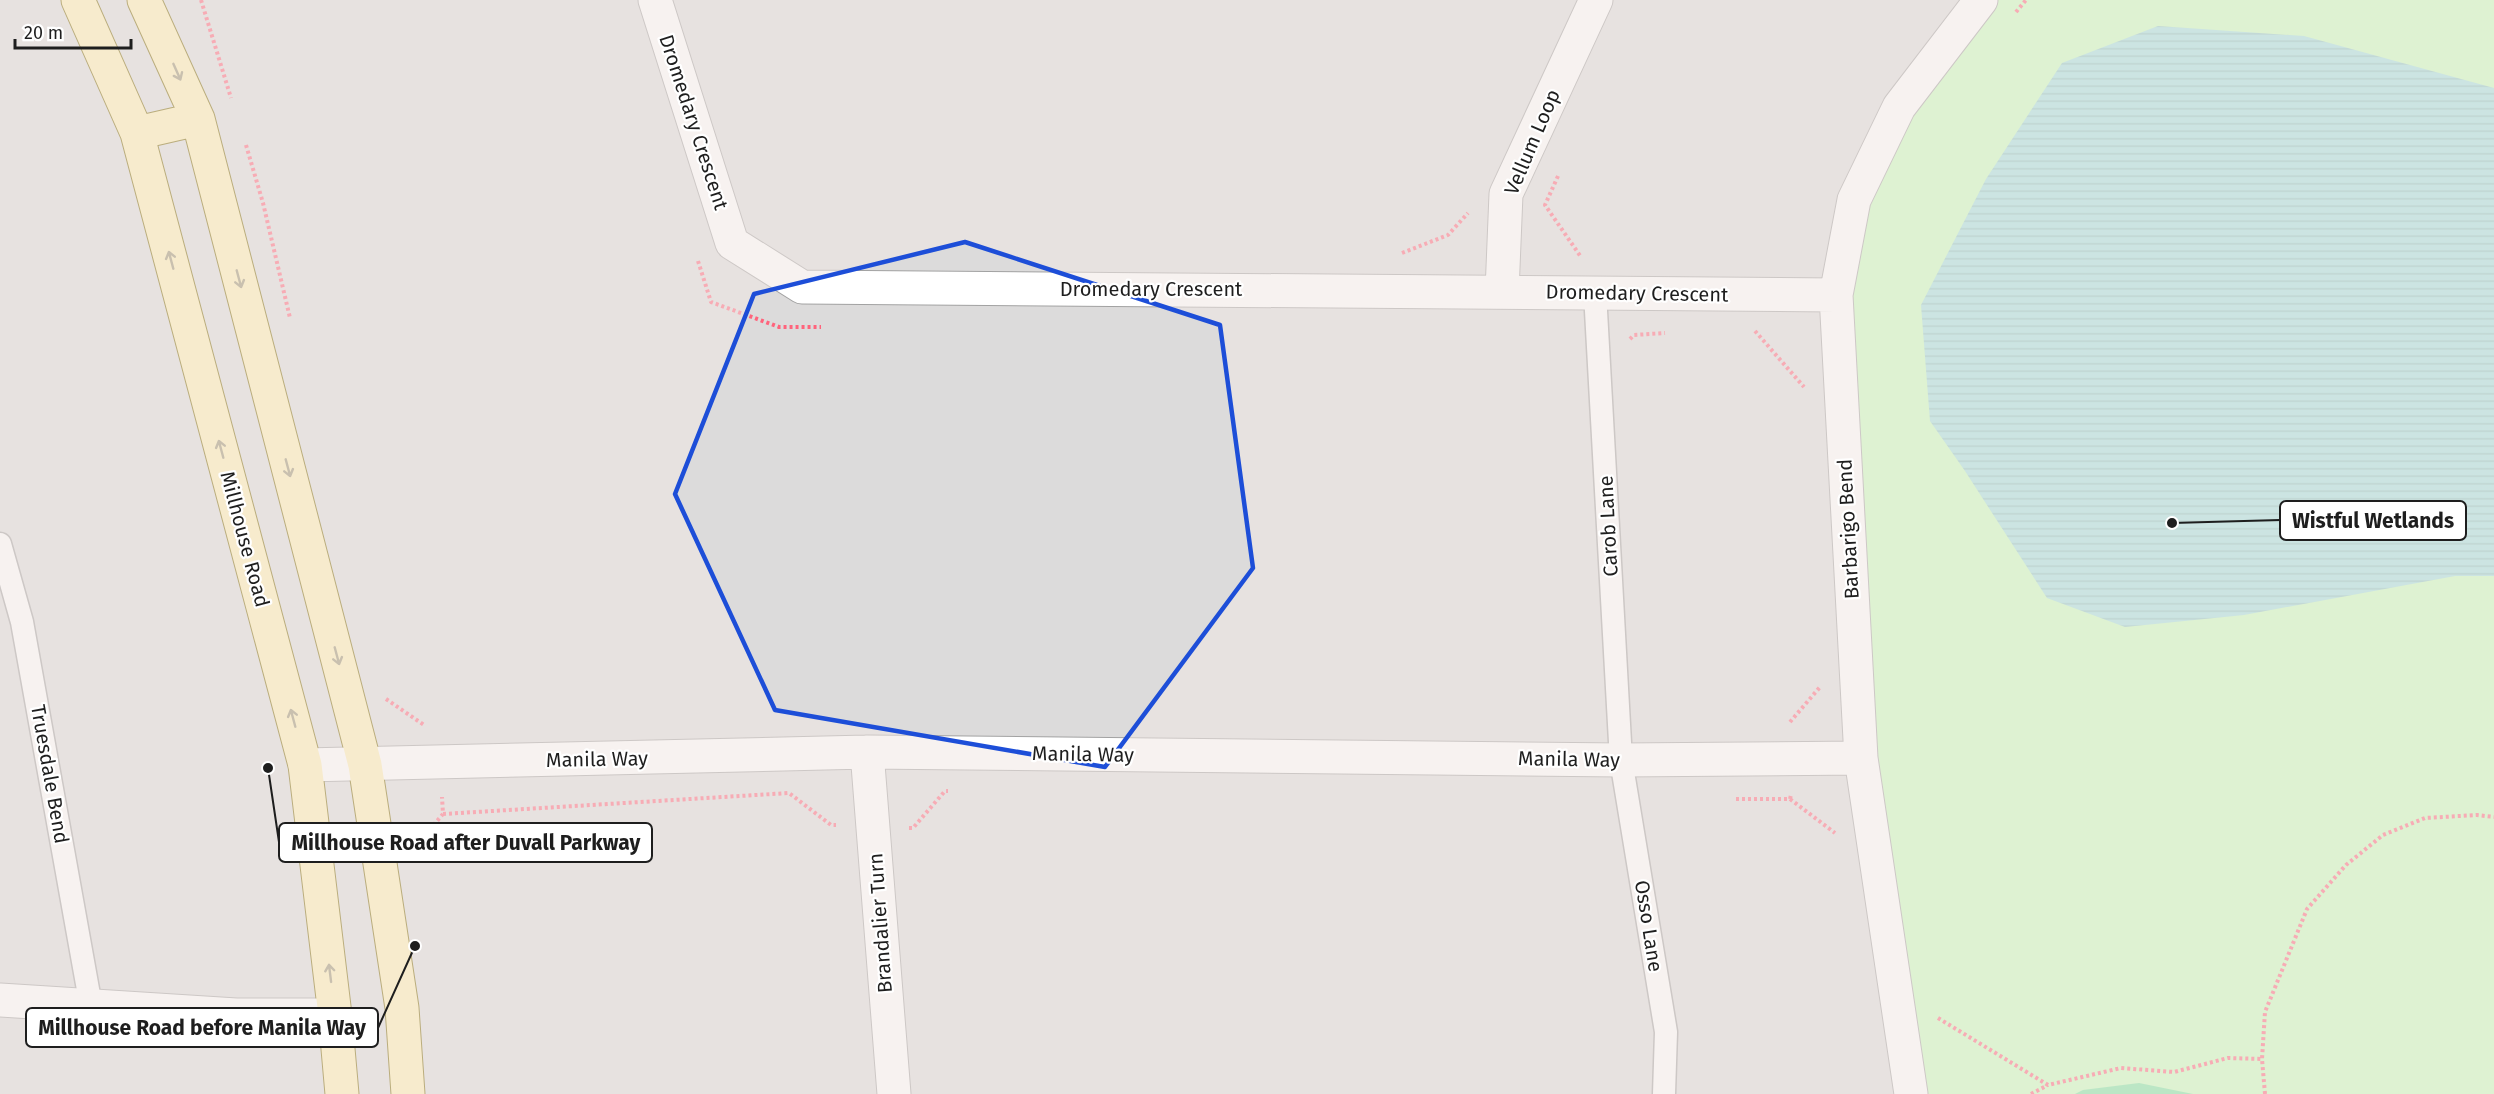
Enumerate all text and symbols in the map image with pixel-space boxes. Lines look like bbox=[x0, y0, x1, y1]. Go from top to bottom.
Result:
scale bar bbox=[15, 12, 130, 50]
text: 20 m bbox=[24, 22, 63, 44]
street label: Dromedary Crescent bbox=[654, 31, 734, 213]
one-way arrow bbox=[172, 63, 183, 81]
street label: Vellum Loop bbox=[1499, 86, 1565, 198]
one-way arrow bbox=[164, 251, 176, 270]
one-way arrow bbox=[234, 269, 246, 288]
street label: Dromedary Crescent bbox=[1060, 277, 1243, 301]
street label: Dromedary Crescent bbox=[1545, 279, 1729, 307]
one-way arrow bbox=[214, 439, 226, 458]
one-way arrow bbox=[283, 458, 294, 477]
street label: Barbarigo Bend bbox=[1832, 458, 1864, 600]
street label: Millhouse Road bbox=[215, 468, 275, 610]
street label: Carob Lane bbox=[1593, 475, 1623, 577]
callout: Wistful Wetlands bbox=[2280, 501, 2466, 540]
text: Wistful Wetlands bbox=[2292, 508, 2454, 534]
one-way arrow bbox=[332, 646, 343, 665]
street label: Truesdale Bend bbox=[26, 703, 74, 845]
one-way arrow bbox=[286, 709, 298, 728]
street label: Manila Way bbox=[1032, 741, 1134, 767]
street label: Manila Way bbox=[546, 746, 648, 772]
street label: Manila Way bbox=[1518, 746, 1620, 772]
callout: Millhouse Road after Duvall Parkway bbox=[279, 823, 652, 862]
text: Millhouse Road after Duvall Parkway bbox=[292, 830, 640, 856]
street label: Brandalier Turn bbox=[863, 852, 897, 994]
street label: Osso Lane bbox=[1630, 878, 1668, 974]
one-way arrow bbox=[325, 964, 336, 983]
callout: Millhouse Road before Manila Way bbox=[26, 1008, 378, 1047]
text: Millhouse Road before Manila Way bbox=[38, 1015, 366, 1041]

